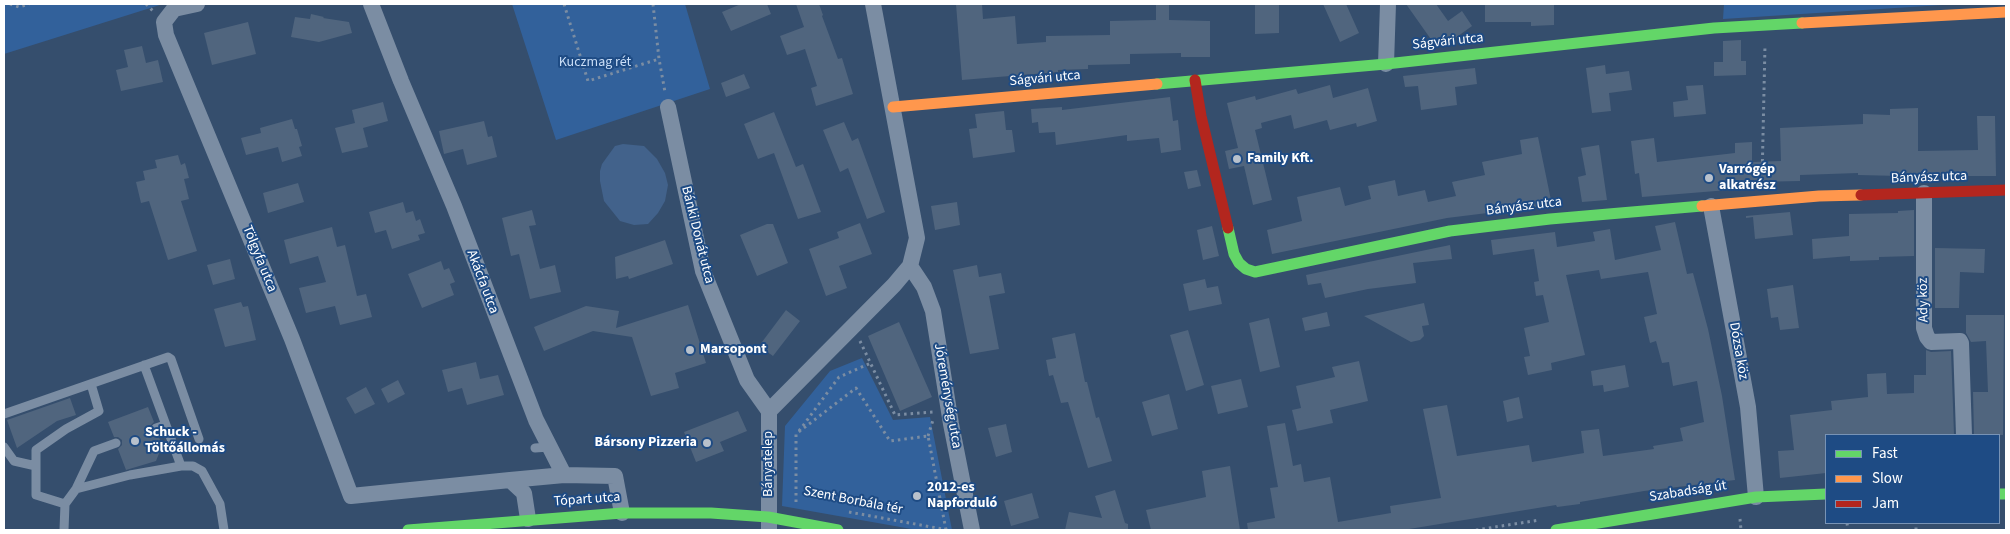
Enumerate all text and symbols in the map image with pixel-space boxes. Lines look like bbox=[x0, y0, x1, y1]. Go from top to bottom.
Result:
street label: Ságvári utca bbox=[1412, 30, 1484, 54]
park label: Kuczmag rét bbox=[559, 55, 631, 71]
street label: Ságvári utca bbox=[1009, 68, 1081, 90]
place label: Family Kft. bbox=[1247, 151, 1313, 167]
marker: Family Kft. bbox=[1231, 153, 1243, 165]
place label: Varrógép alkatrész bbox=[1719, 162, 1776, 194]
street label: Bányász utca bbox=[1891, 168, 1967, 188]
marker: Varrógép alkatrész bbox=[1703, 172, 1715, 184]
street label: Bánki Donát utca bbox=[677, 185, 717, 285]
street label: Bányász utca bbox=[1485, 194, 1563, 220]
street label: Tölgyfa utca bbox=[238, 223, 280, 295]
street label: Akácfa utca bbox=[462, 248, 502, 316]
street label: Ady köz bbox=[1915, 277, 1933, 323]
street label: Dózsa köz bbox=[1725, 321, 1751, 381]
place label: Marsopont bbox=[700, 342, 767, 358]
street label: Jóreménység utca bbox=[929, 342, 965, 450]
marker: Marsopont bbox=[684, 344, 696, 356]
place label: Schuck - Töltőállomás bbox=[145, 425, 225, 458]
street label: Bányatelep bbox=[761, 431, 777, 497]
legend bbox=[1825, 434, 2000, 524]
marker: Schuck - Töltőállomás bbox=[129, 435, 141, 447]
place label: Bársony Pizzeria bbox=[595, 435, 697, 451]
marker: Bársony Pizzeria bbox=[701, 437, 713, 449]
text: Fast bbox=[1872, 443, 1898, 464]
text: Slow bbox=[1872, 468, 1903, 489]
street label: Szabadság út bbox=[1648, 478, 1728, 506]
place label: 2012-es Napforduló bbox=[927, 480, 997, 512]
street label: Szent Borbála tér bbox=[802, 483, 904, 519]
street label: Tópart utca bbox=[553, 489, 621, 511]
marker: 2012-es Napforduló bbox=[911, 490, 923, 502]
text: Jam bbox=[1872, 493, 1899, 514]

